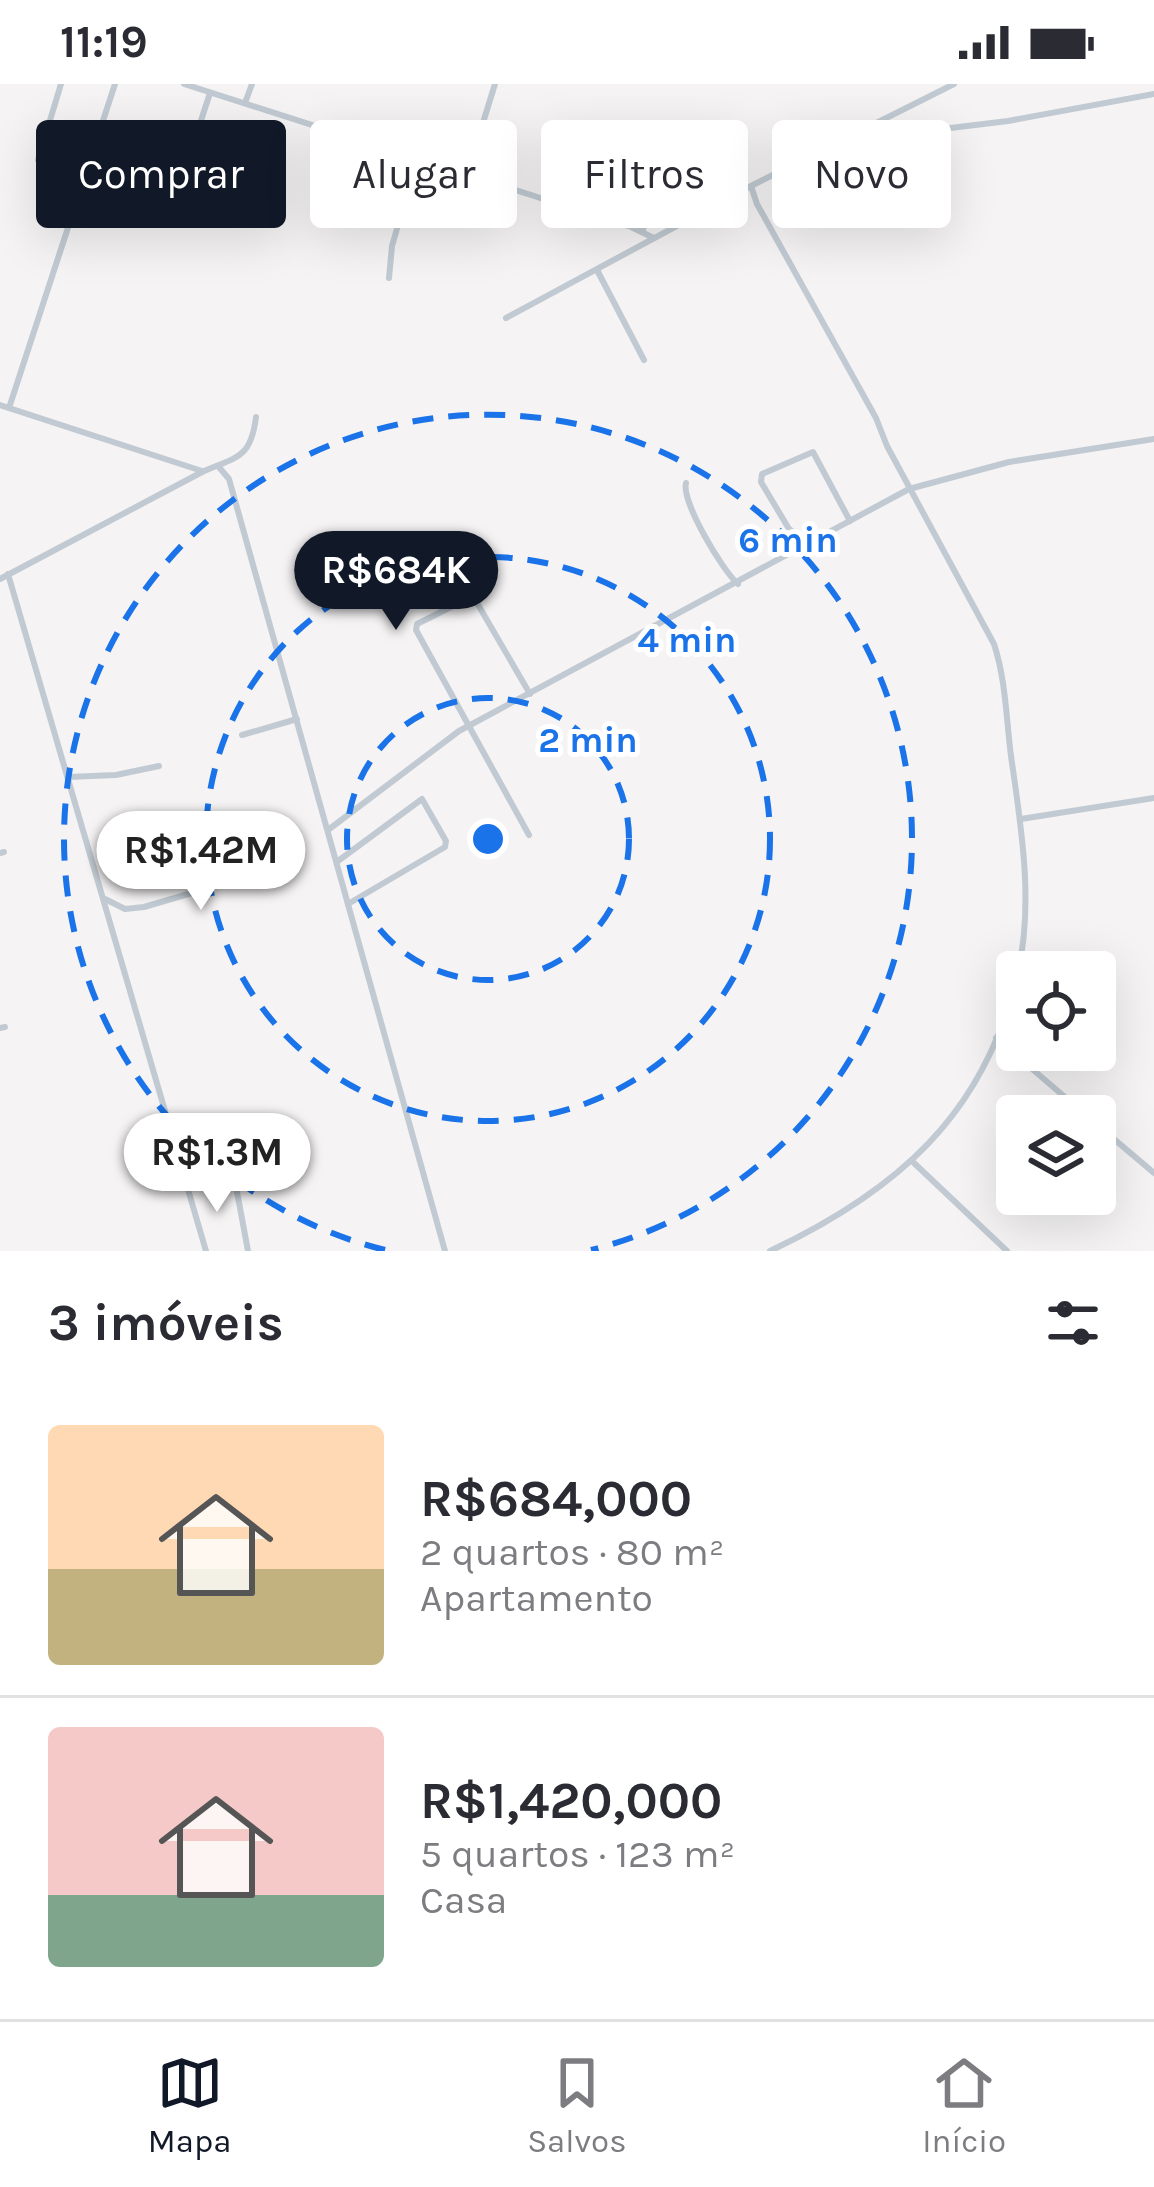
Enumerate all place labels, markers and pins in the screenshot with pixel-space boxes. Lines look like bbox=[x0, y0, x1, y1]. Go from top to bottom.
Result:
pin: R$684K bbox=[298, 531, 494, 633]
pin: R$1.42M bbox=[90, 811, 312, 913]
centre of rings bbox=[467, 818, 509, 860]
pin: R$1.3M bbox=[119, 1113, 315, 1215]

